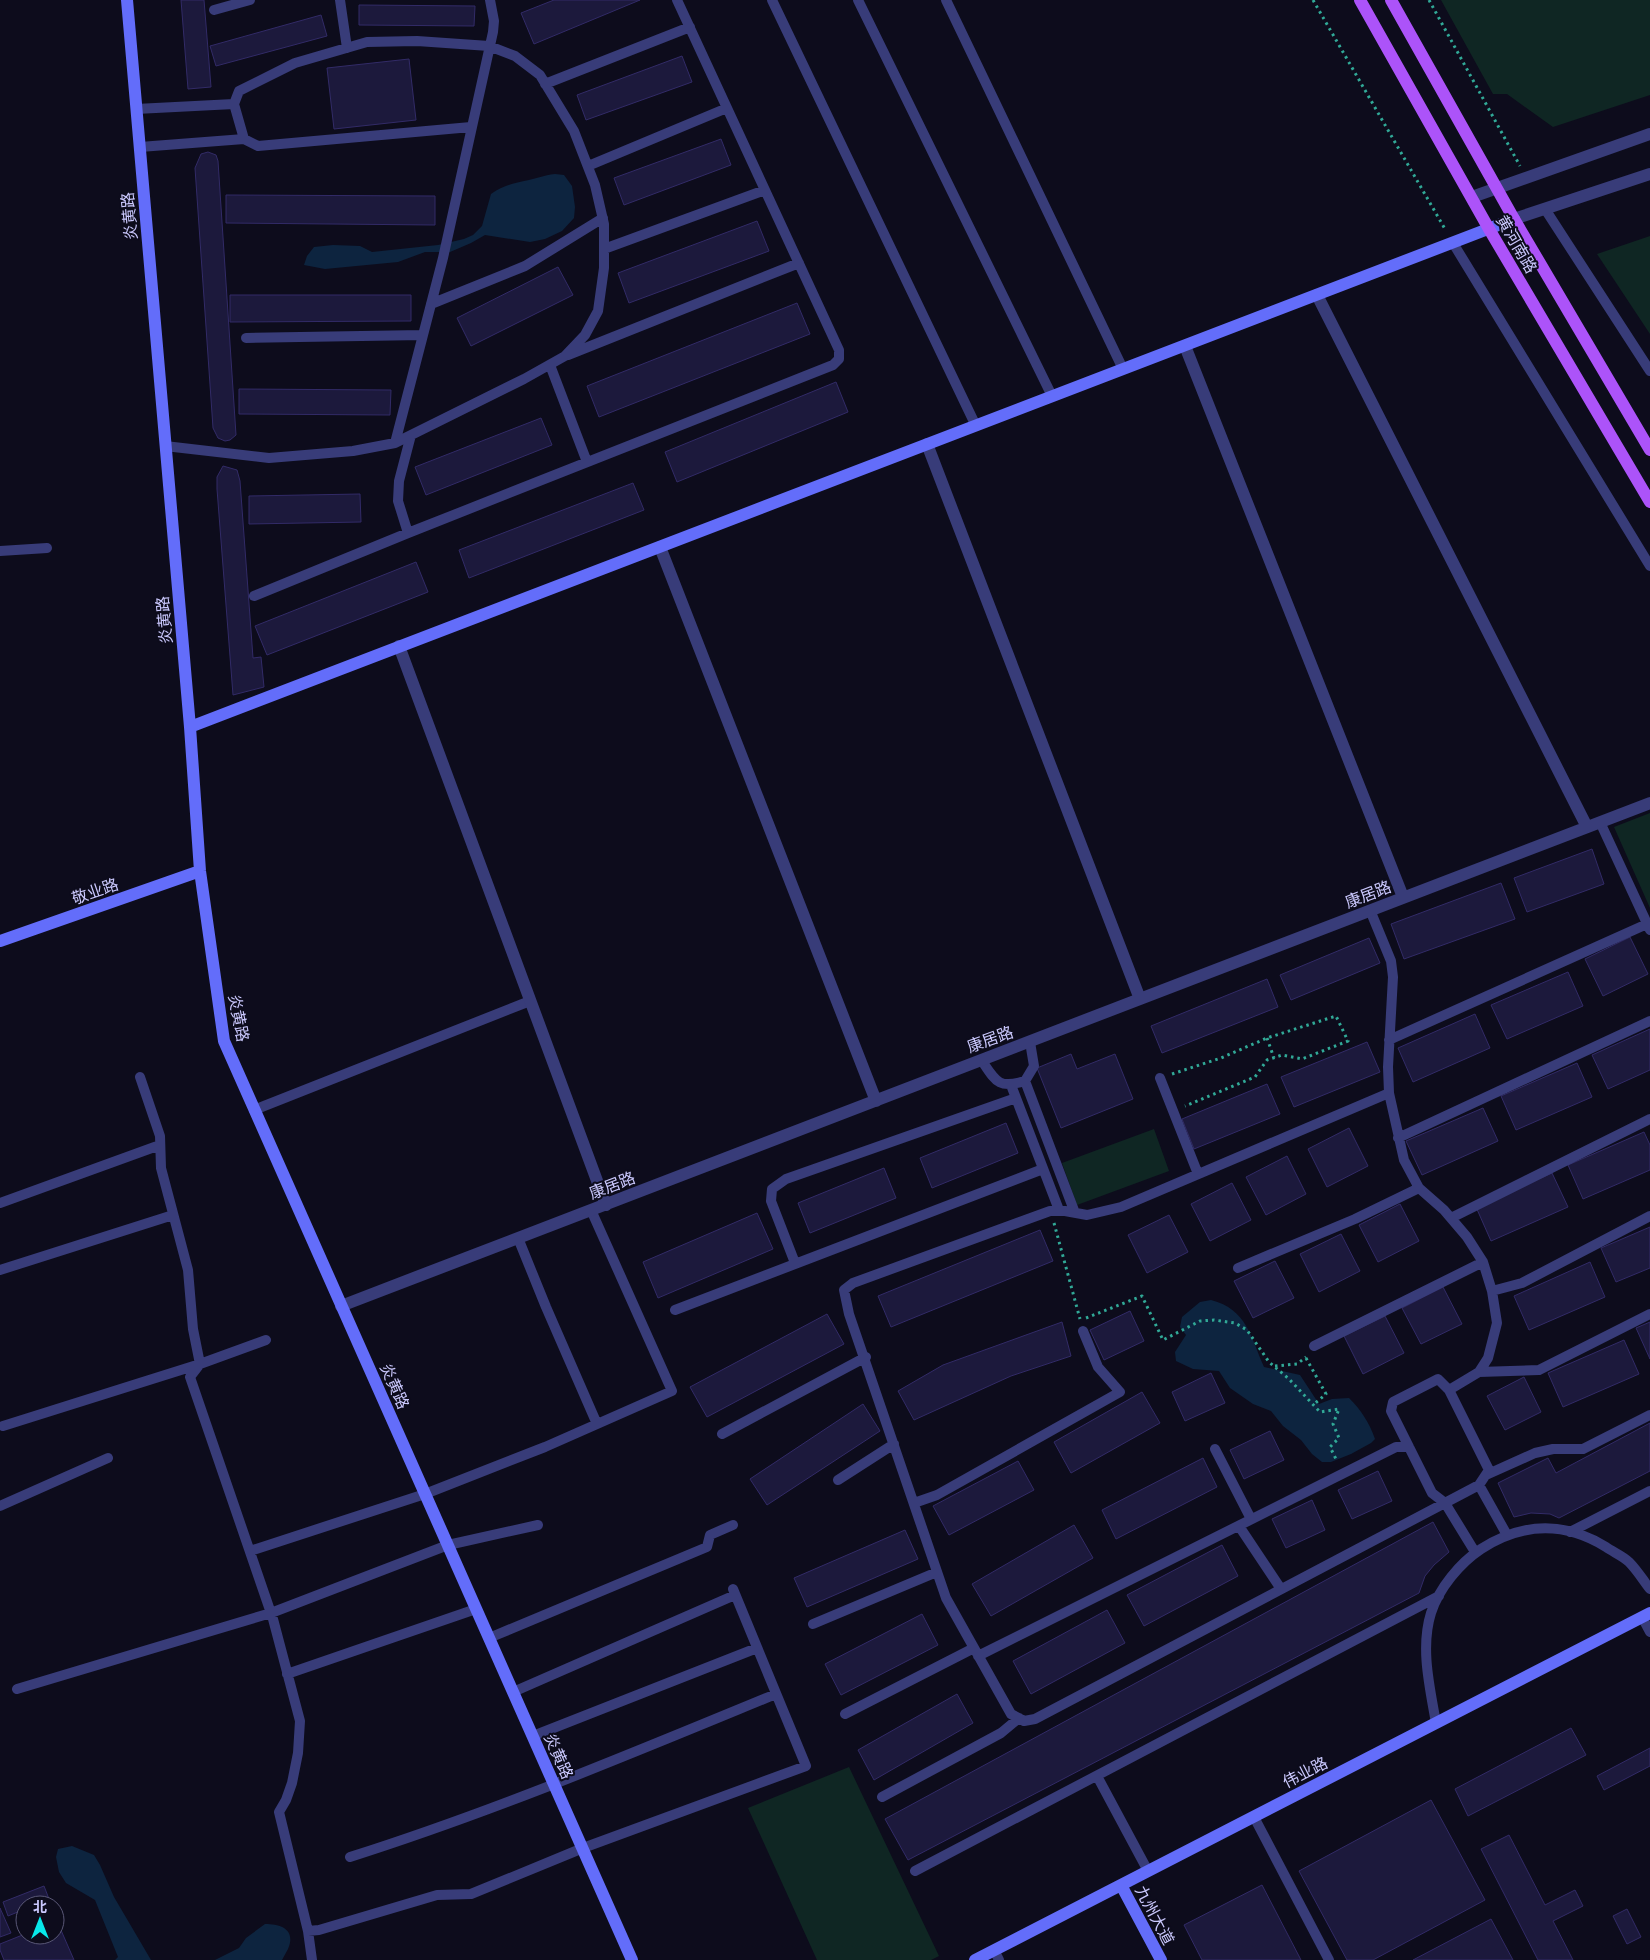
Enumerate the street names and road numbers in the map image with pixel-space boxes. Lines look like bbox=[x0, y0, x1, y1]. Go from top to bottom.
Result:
street label: 炎黄路 bbox=[117, 191, 142, 241]
street label: 黄河南路 bbox=[1491, 211, 1542, 277]
street label: 炎黄路 bbox=[152, 595, 177, 645]
street label: 敬业路 bbox=[69, 874, 121, 909]
street label: 康居路 bbox=[1342, 876, 1394, 913]
street label: 炎黄路 bbox=[224, 993, 253, 1044]
street label: 康居路 bbox=[964, 1021, 1016, 1058]
street label: 康居路 bbox=[586, 1167, 638, 1204]
street label: 炎黄路 bbox=[375, 1360, 414, 1412]
street label: 炎黄路 bbox=[539, 1730, 578, 1782]
street label: 伟业路 bbox=[1279, 1752, 1331, 1793]
street label: 九州大道 bbox=[1130, 1882, 1179, 1948]

